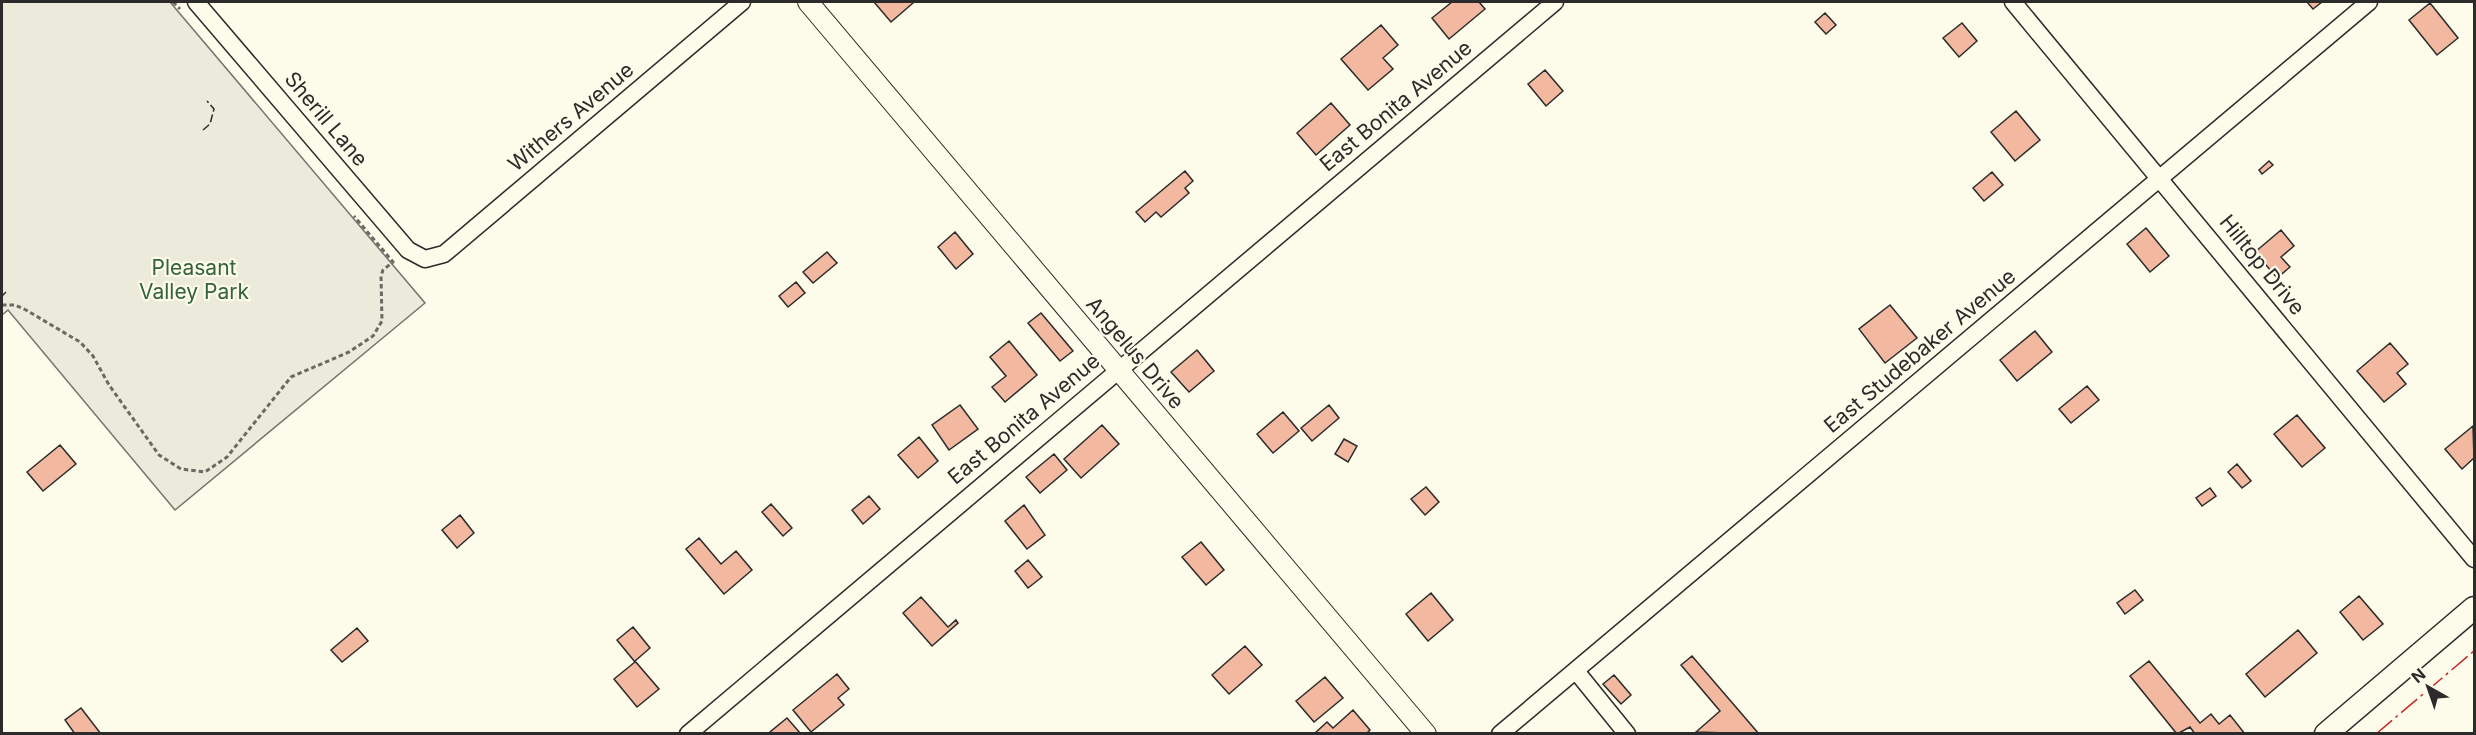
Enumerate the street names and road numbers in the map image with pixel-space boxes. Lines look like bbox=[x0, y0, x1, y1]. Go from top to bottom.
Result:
street label: East Bonita Avenue bbox=[1315, 35, 1477, 176]
street label: Withers Avenue bbox=[503, 57, 638, 176]
street label: Sherill Lane bbox=[280, 66, 373, 171]
street label: Hilltop Drive bbox=[2215, 210, 2310, 320]
street label: East Studebaker Avenue bbox=[1819, 263, 2020, 438]
street label: Angelus Drive bbox=[1081, 292, 1190, 414]
street label: East Bonita Avenue bbox=[943, 348, 1105, 489]

